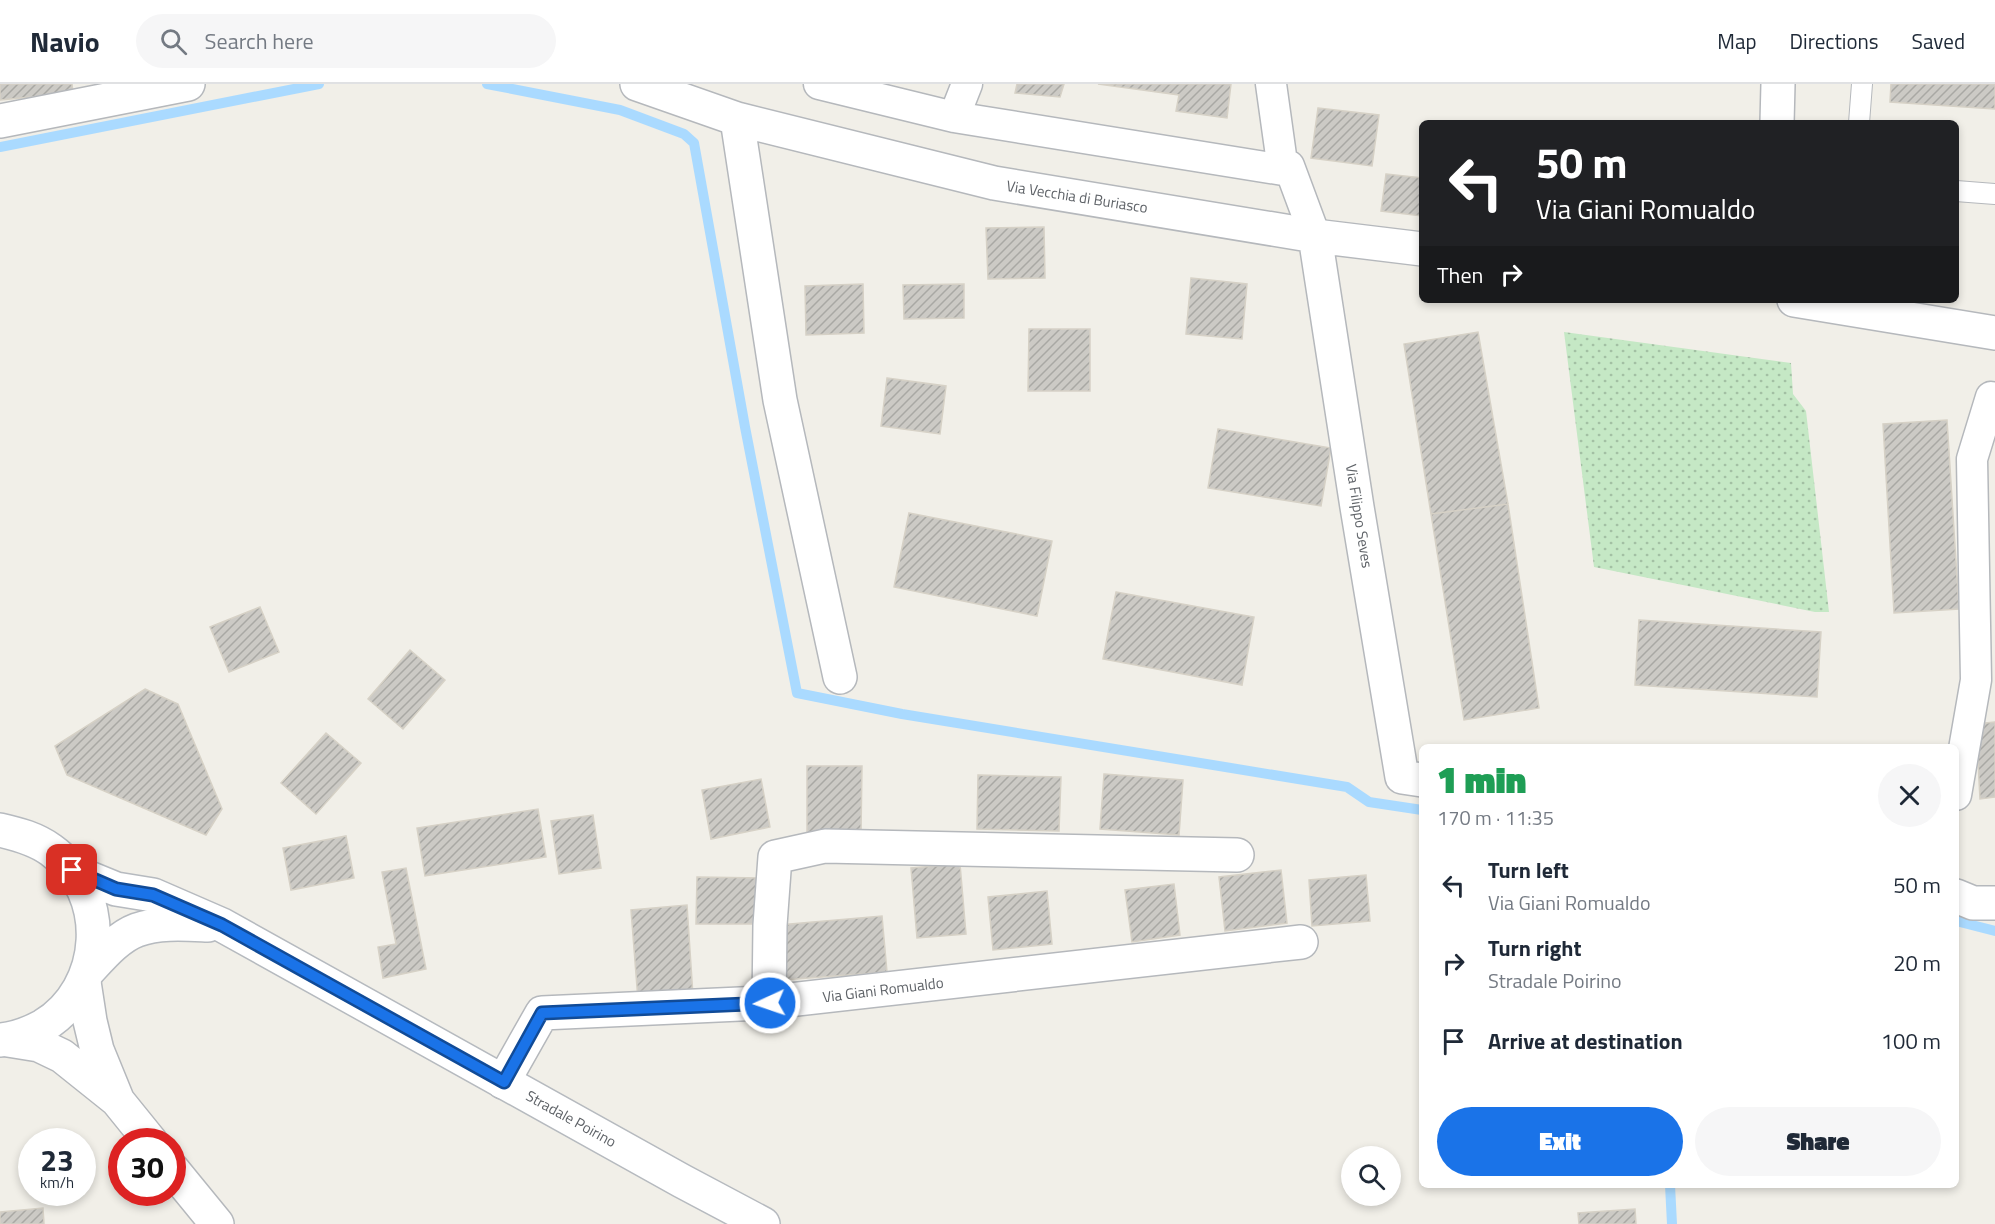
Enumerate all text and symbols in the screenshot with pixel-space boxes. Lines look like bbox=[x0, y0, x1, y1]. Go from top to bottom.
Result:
search box bbox=[136, 14, 556, 68]
text: Navio bbox=[30, 20, 100, 63]
text: Search here bbox=[205, 24, 314, 58]
icon: search bbox=[157, 25, 190, 58]
text: Map bbox=[1717, 25, 1757, 57]
text: Directions bbox=[1790, 25, 1879, 57]
text: Saved bbox=[1912, 25, 1965, 57]
text: 50 m bbox=[1536, 130, 1628, 194]
icon: left bbox=[1437, 144, 1515, 222]
street label: Via Vecchia di Buriasco bbox=[1005, 174, 1150, 219]
text: Via Giani Romualdo bbox=[1536, 188, 1755, 229]
text: Then bbox=[1437, 258, 1483, 292]
icon: right bbox=[1495, 258, 1528, 291]
street label: Via Filippo Seves bbox=[1340, 462, 1379, 570]
text: 1 min bbox=[1437, 752, 1526, 807]
button: close bbox=[1878, 764, 1941, 827]
text: 170 m · 11:35 bbox=[1437, 802, 1554, 833]
pin bbox=[46, 844, 97, 895]
icon: arrive bbox=[55, 853, 88, 886]
text: Turn left bbox=[1488, 853, 1569, 887]
text: 50 m bbox=[1893, 868, 1941, 902]
icon: left bbox=[1437, 869, 1470, 902]
text: Via Giani Romualdo bbox=[1488, 887, 1651, 918]
text: Turn right bbox=[1488, 931, 1582, 965]
text: 20 m bbox=[1893, 946, 1941, 980]
icon: right bbox=[1437, 947, 1470, 980]
text: Stradale Poirino bbox=[1488, 965, 1622, 996]
position arrow bbox=[738, 971, 802, 1035]
street label: Via Giani Romualdo bbox=[821, 971, 945, 1008]
text: Arrive at destination bbox=[1488, 1024, 1683, 1058]
text: 100 m bbox=[1881, 1024, 1941, 1058]
icon: arrive bbox=[1437, 1025, 1470, 1058]
street label: Stradale Poirino bbox=[522, 1084, 621, 1153]
button: Exit bbox=[1437, 1107, 1683, 1176]
button: Share bbox=[1695, 1107, 1941, 1176]
speed limit sign: 30 bbox=[108, 1128, 186, 1206]
text: 23 bbox=[40, 1137, 74, 1183]
map controls bbox=[1341, 1146, 1401, 1206]
button: search bbox=[1341, 1146, 1401, 1206]
text: km/h bbox=[40, 1171, 74, 1194]

